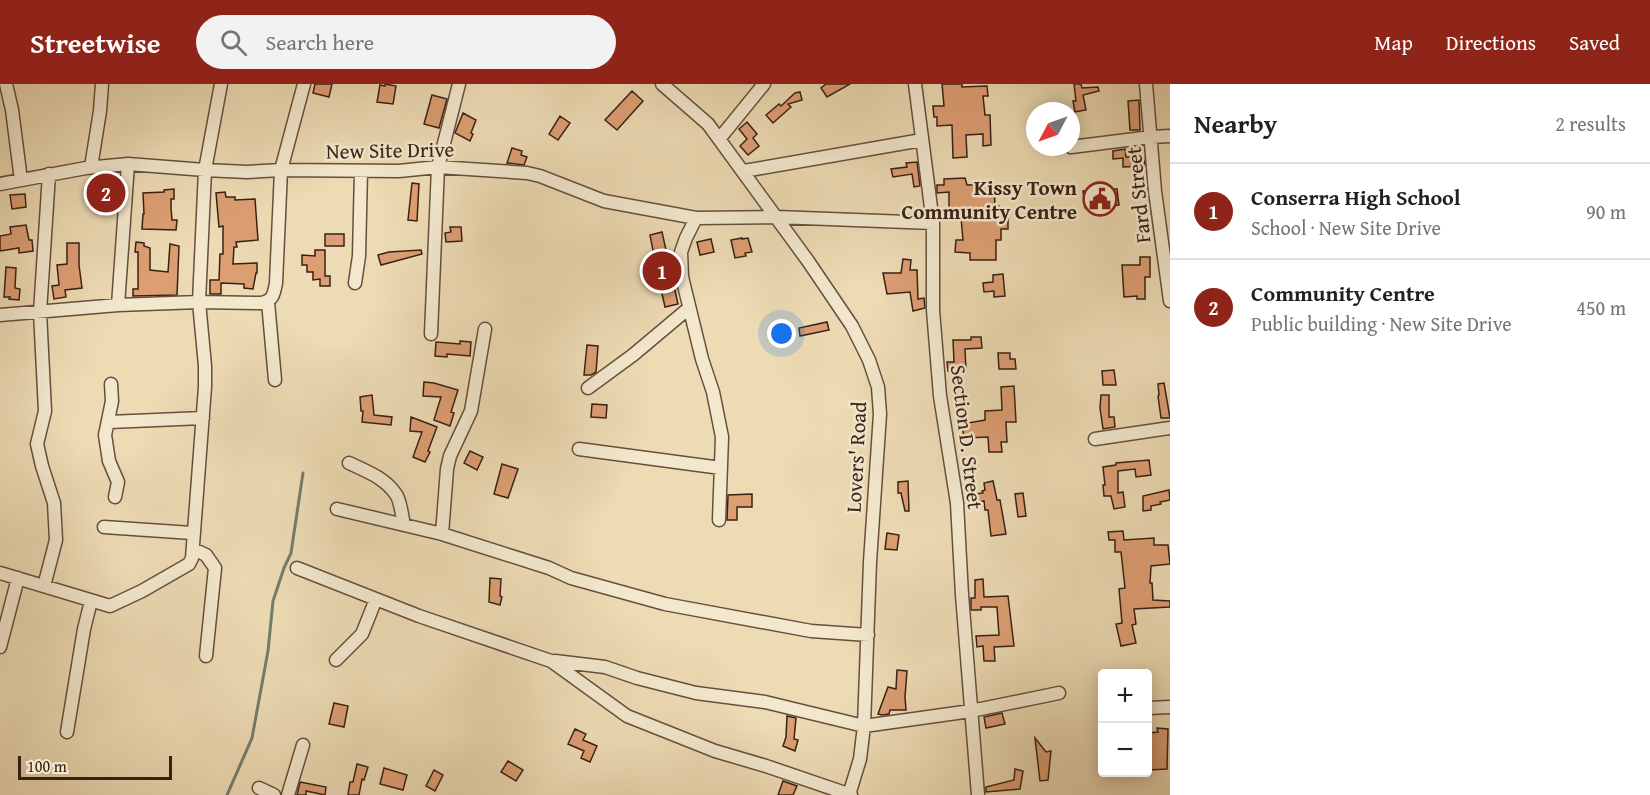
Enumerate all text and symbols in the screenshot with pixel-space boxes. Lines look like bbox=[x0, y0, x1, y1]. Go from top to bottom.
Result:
search box bbox=[196, 15, 616, 69]
text: Streetwise bbox=[30, 22, 160, 63]
icon: search bbox=[217, 26, 250, 59]
text: Search here bbox=[265, 26, 374, 58]
text: Map bbox=[1374, 27, 1413, 58]
text: Directions bbox=[1446, 27, 1536, 58]
text: Saved bbox=[1569, 27, 1620, 58]
north arrow bbox=[1026, 102, 1080, 156]
text: Nearby bbox=[1194, 104, 1277, 143]
text: 2 results bbox=[1555, 109, 1626, 138]
street label: New Site Drive bbox=[326, 133, 455, 167]
street label: Fard Street bbox=[1117, 145, 1158, 245]
pin: 2 bbox=[86, 170, 126, 216]
place label: Kissy Town Community Centre bbox=[901, 172, 1078, 227]
public building icon: Kissy Town Community Centre bbox=[1082, 181, 1118, 217]
text: Conserra High School bbox=[1251, 181, 1461, 213]
text: 1 bbox=[1208, 197, 1219, 226]
text: 90 m bbox=[1586, 197, 1626, 226]
text: School · New Site Drive bbox=[1251, 213, 1441, 242]
pin: 1 bbox=[642, 248, 682, 294]
text: Community Centre bbox=[1251, 277, 1435, 309]
text: 2 bbox=[1208, 293, 1219, 322]
text: 450 m bbox=[1576, 293, 1626, 322]
text: Public building · New Site Drive bbox=[1251, 309, 1512, 338]
your location bbox=[767, 319, 796, 348]
street label: Section D. Street bbox=[943, 363, 991, 512]
street label: Lovers' Road bbox=[838, 400, 874, 513]
map controls bbox=[1098, 669, 1152, 777]
button: + bbox=[1098, 669, 1152, 723]
button: − bbox=[1098, 723, 1152, 777]
scale bar bbox=[18, 753, 172, 780]
text: 100 m bbox=[27, 754, 67, 778]

